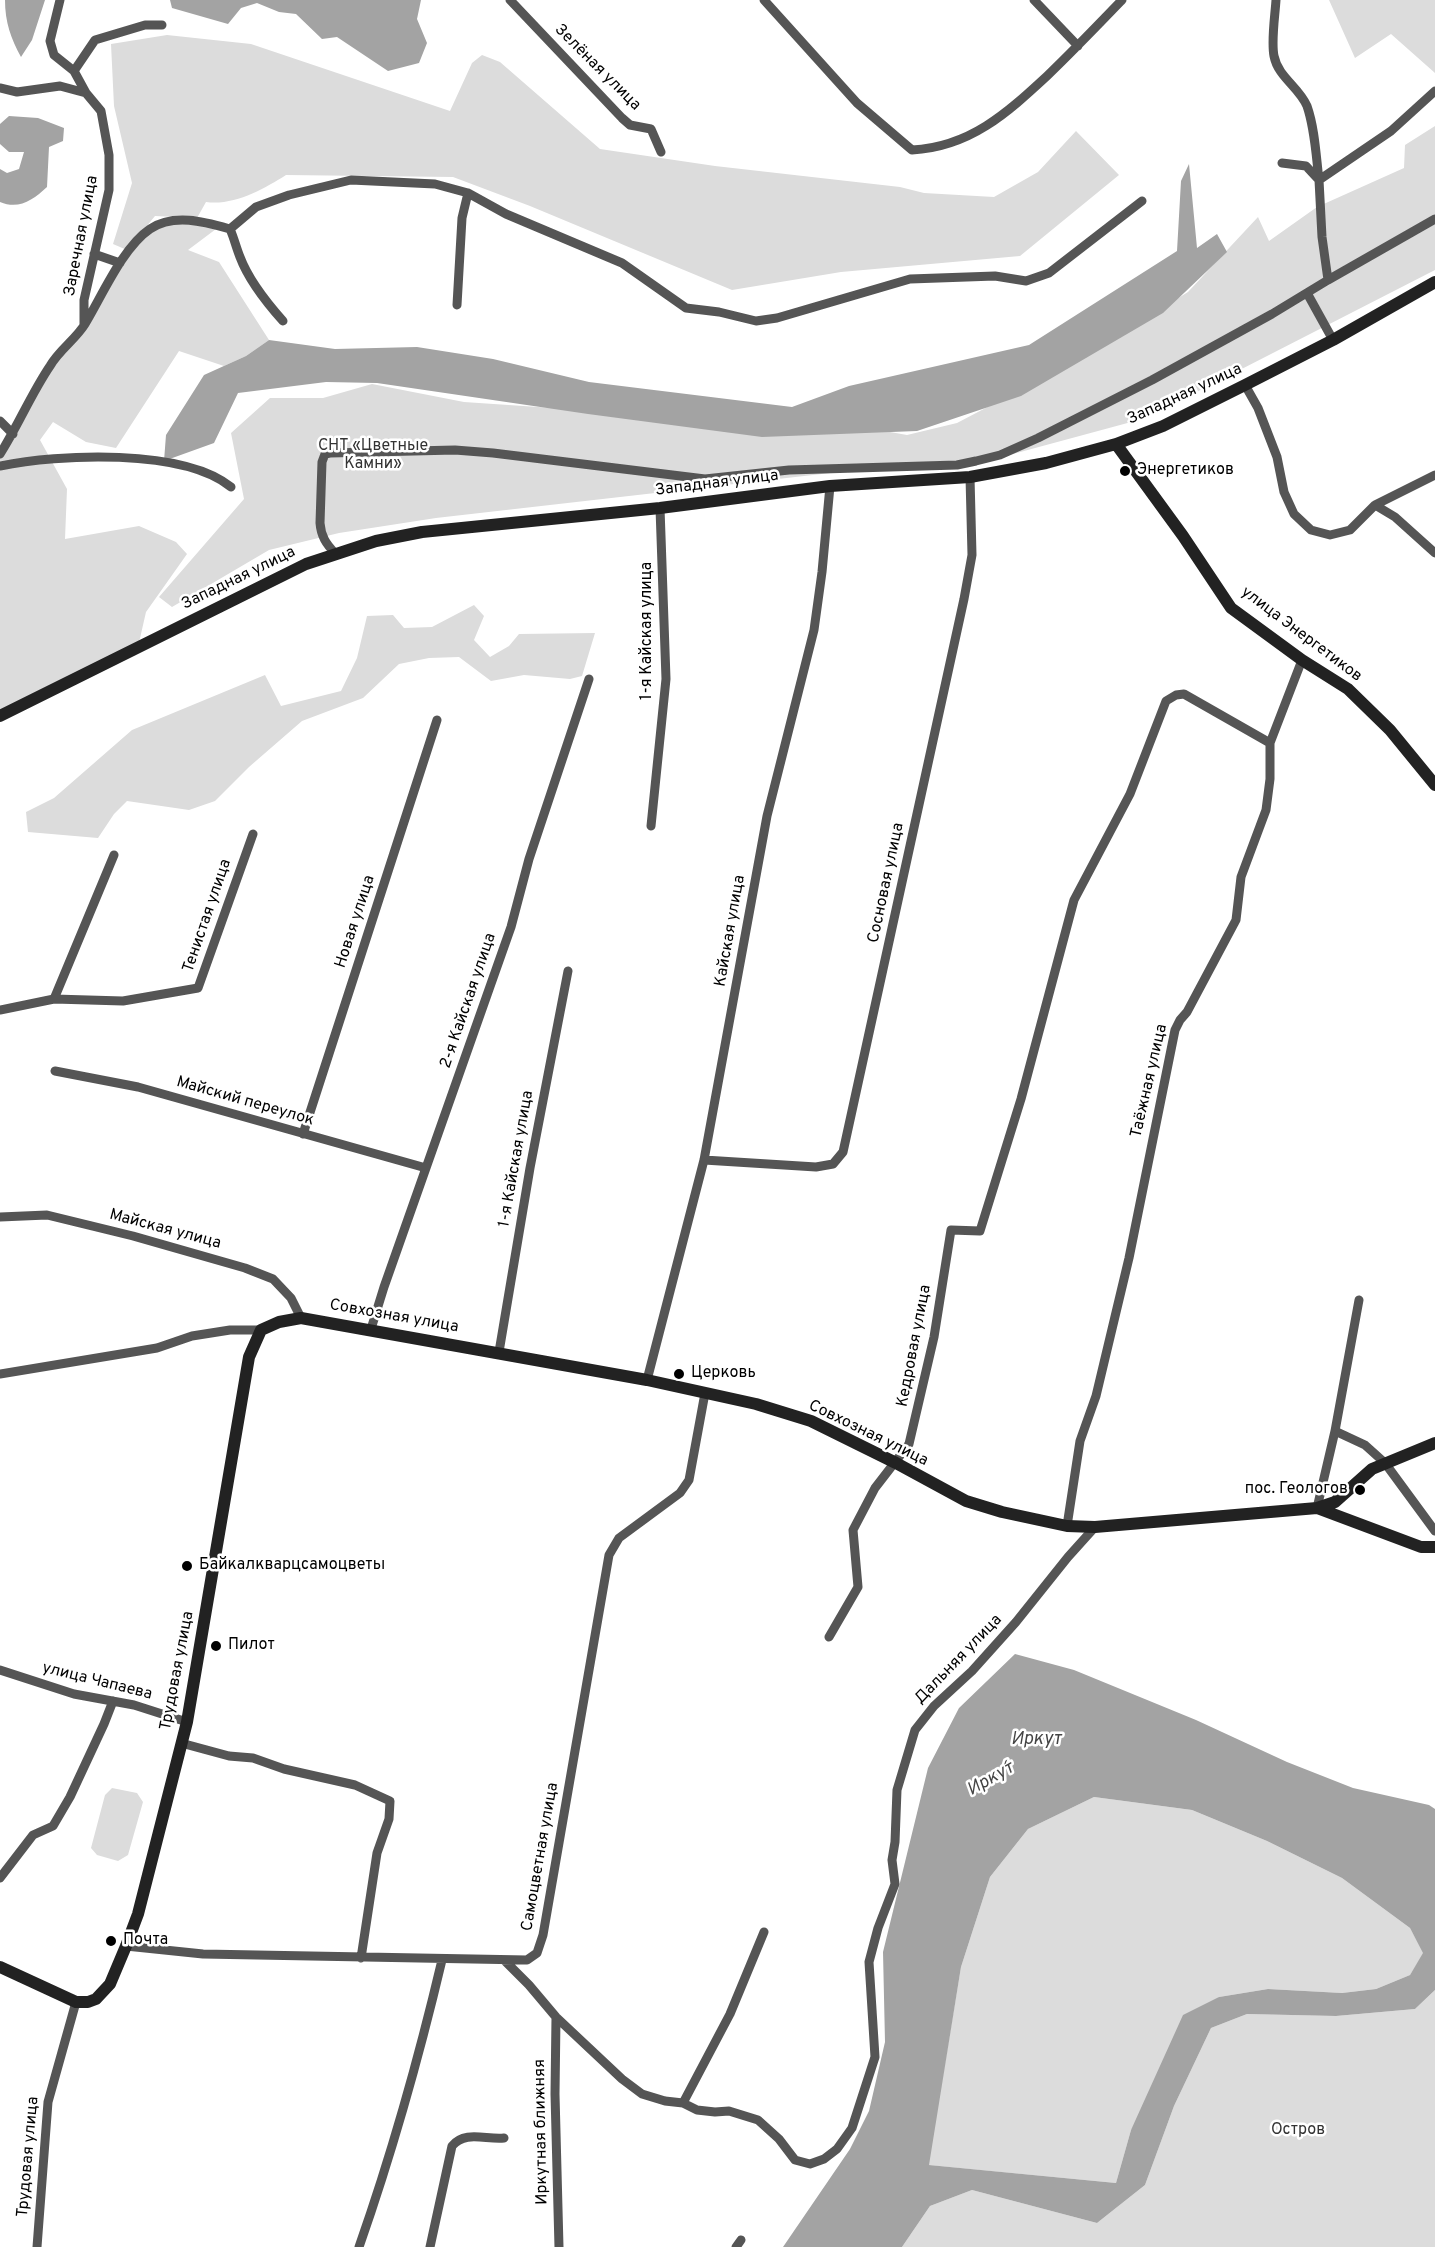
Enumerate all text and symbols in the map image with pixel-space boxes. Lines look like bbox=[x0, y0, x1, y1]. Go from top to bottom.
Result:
street label: Зелёная улица bbox=[550, 21, 644, 115]
street label: Заречная улица bbox=[61, 174, 103, 298]
street label: Западная улица bbox=[1125, 360, 1245, 430]
park label: СНТ «Цветные Камни» bbox=[318, 437, 428, 475]
place label: Энергетиков bbox=[1137, 461, 1234, 481]
marker: Энергетиков bbox=[1118, 464, 1132, 478]
street label: Западная улица bbox=[654, 467, 780, 501]
street label: Западная улица bbox=[179, 543, 299, 615]
street label: 1-я Кайская улица bbox=[638, 562, 658, 700]
street label: улица Энергетиков bbox=[1237, 583, 1365, 687]
street label: Сосновая улица bbox=[865, 821, 909, 945]
street label: Тенистая улица bbox=[180, 857, 236, 975]
street label: Новая улица bbox=[332, 873, 380, 971]
street label: Кайская улица bbox=[712, 874, 750, 988]
street label: 2-я Кайская улица bbox=[437, 931, 501, 1071]
street label: Таёжная улица bbox=[1128, 1022, 1172, 1140]
street label: Майский переулок bbox=[174, 1073, 316, 1131]
street label: 1-я Кайская улица bbox=[496, 1089, 538, 1229]
street label: Майская улица bbox=[107, 1206, 223, 1254]
street label: Кедровая улица bbox=[894, 1283, 936, 1409]
street label: Совхозная улица bbox=[328, 1296, 460, 1338]
place label: Церковь bbox=[691, 1364, 756, 1384]
marker: Церковь bbox=[672, 1367, 686, 1381]
street label: Совхозная улица bbox=[805, 1397, 931, 1471]
place label: пос. Геологов bbox=[1245, 1480, 1348, 1500]
marker: пос. Геологов bbox=[1353, 1483, 1367, 1497]
place label: Байкалкварцсамоцветы bbox=[199, 1556, 385, 1576]
marker: Байкалкварцсамоцветы bbox=[180, 1559, 194, 1573]
street label: Трудовая улица bbox=[157, 1610, 199, 1732]
street label: Дальняя улица bbox=[911, 1611, 1007, 1709]
place label: Пилот bbox=[228, 1636, 275, 1656]
marker: Пилот bbox=[209, 1639, 223, 1653]
street label: улица Чапаева bbox=[40, 1659, 154, 1705]
water label: Иркут bbox=[1011, 1729, 1061, 1751]
water label: Ирку́т bbox=[964, 1758, 1018, 1802]
street label: Самоцветная улица bbox=[518, 1781, 564, 1933]
place label: Почта bbox=[123, 1931, 168, 1951]
marker: Почта bbox=[104, 1934, 118, 1948]
street label: Иркутная ближняя bbox=[531, 2059, 553, 2205]
street label: Трудовая улица bbox=[14, 2096, 44, 2218]
park label: Остров bbox=[1271, 2121, 1325, 2141]

